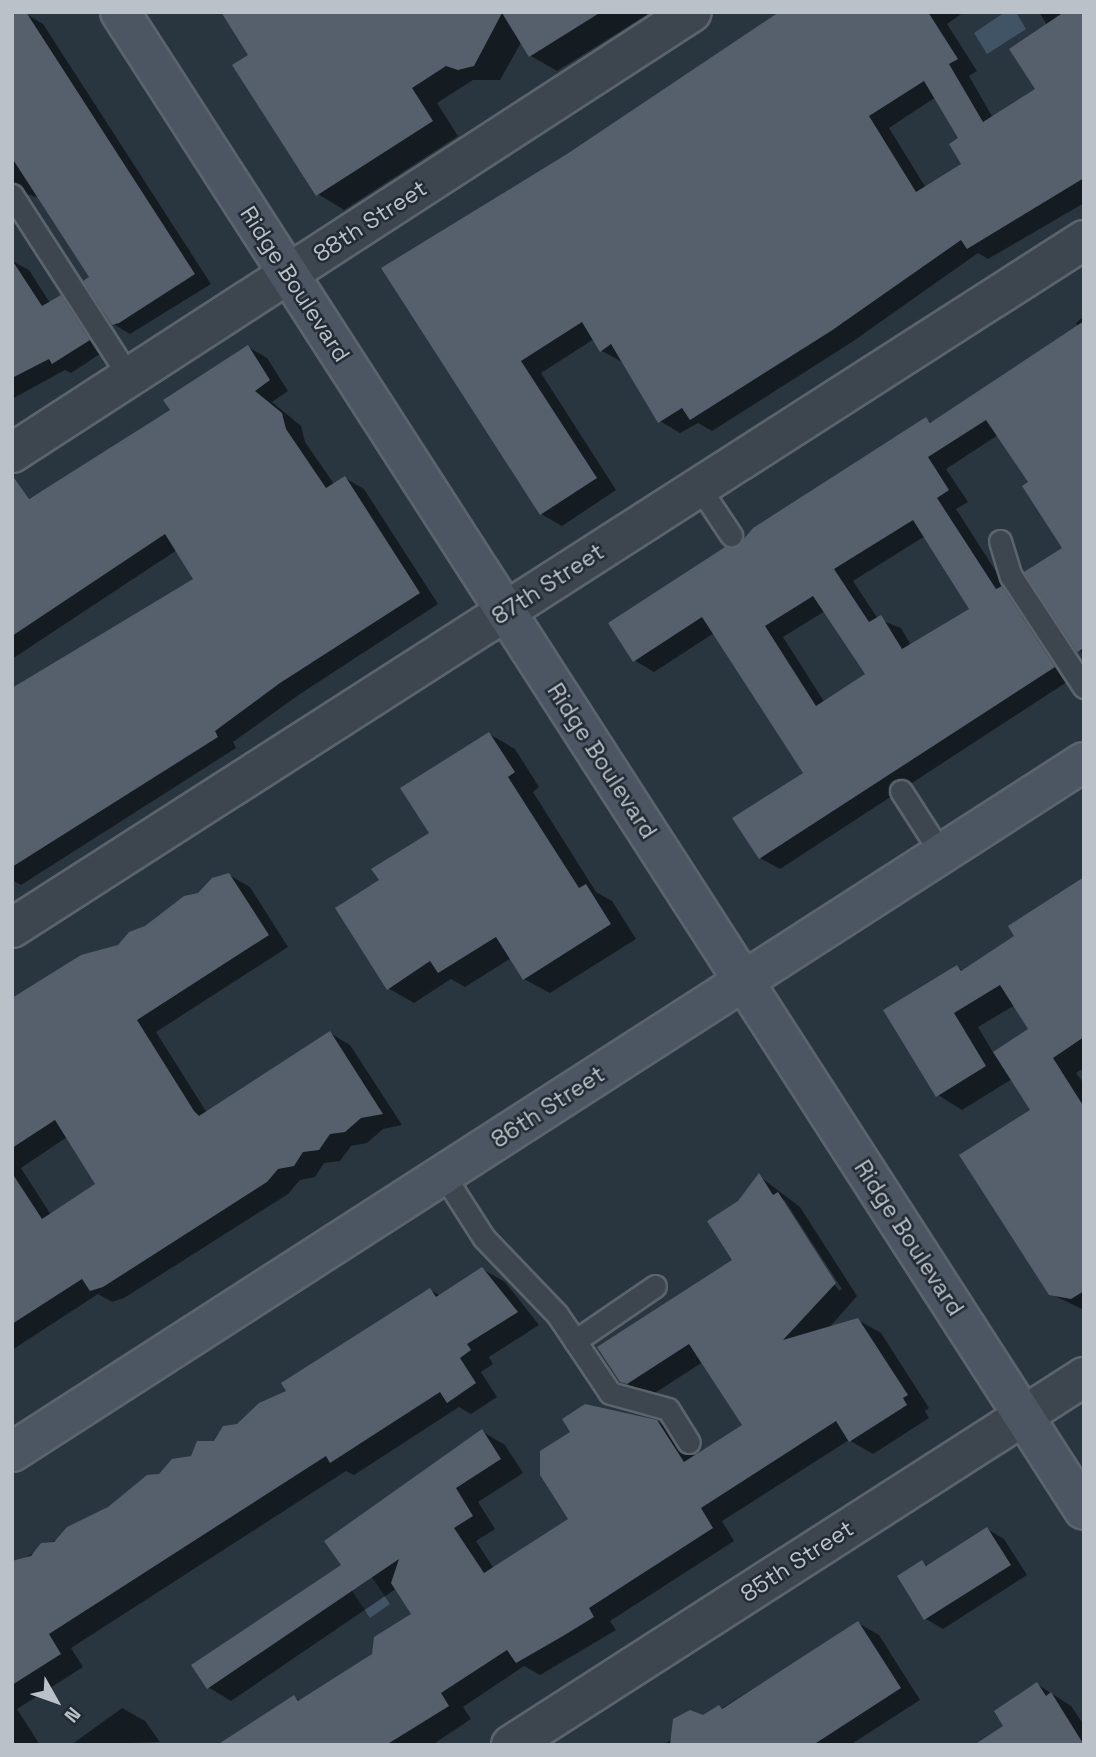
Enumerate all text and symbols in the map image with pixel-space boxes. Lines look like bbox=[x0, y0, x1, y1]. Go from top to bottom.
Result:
street label: 88th Street bbox=[308, 174, 432, 268]
street label: Ridge Boulevard bbox=[234, 201, 356, 367]
street label: 87th Street bbox=[487, 538, 609, 630]
street label: Ridge Boulevard bbox=[541, 678, 663, 844]
street label: 86th Street bbox=[486, 1060, 610, 1154]
street label: Ridge Boulevard bbox=[848, 1155, 970, 1321]
street label: 85th Street bbox=[735, 1514, 859, 1608]
north arrow bbox=[21, 1666, 91, 1736]
text: N bbox=[59, 1702, 86, 1728]

